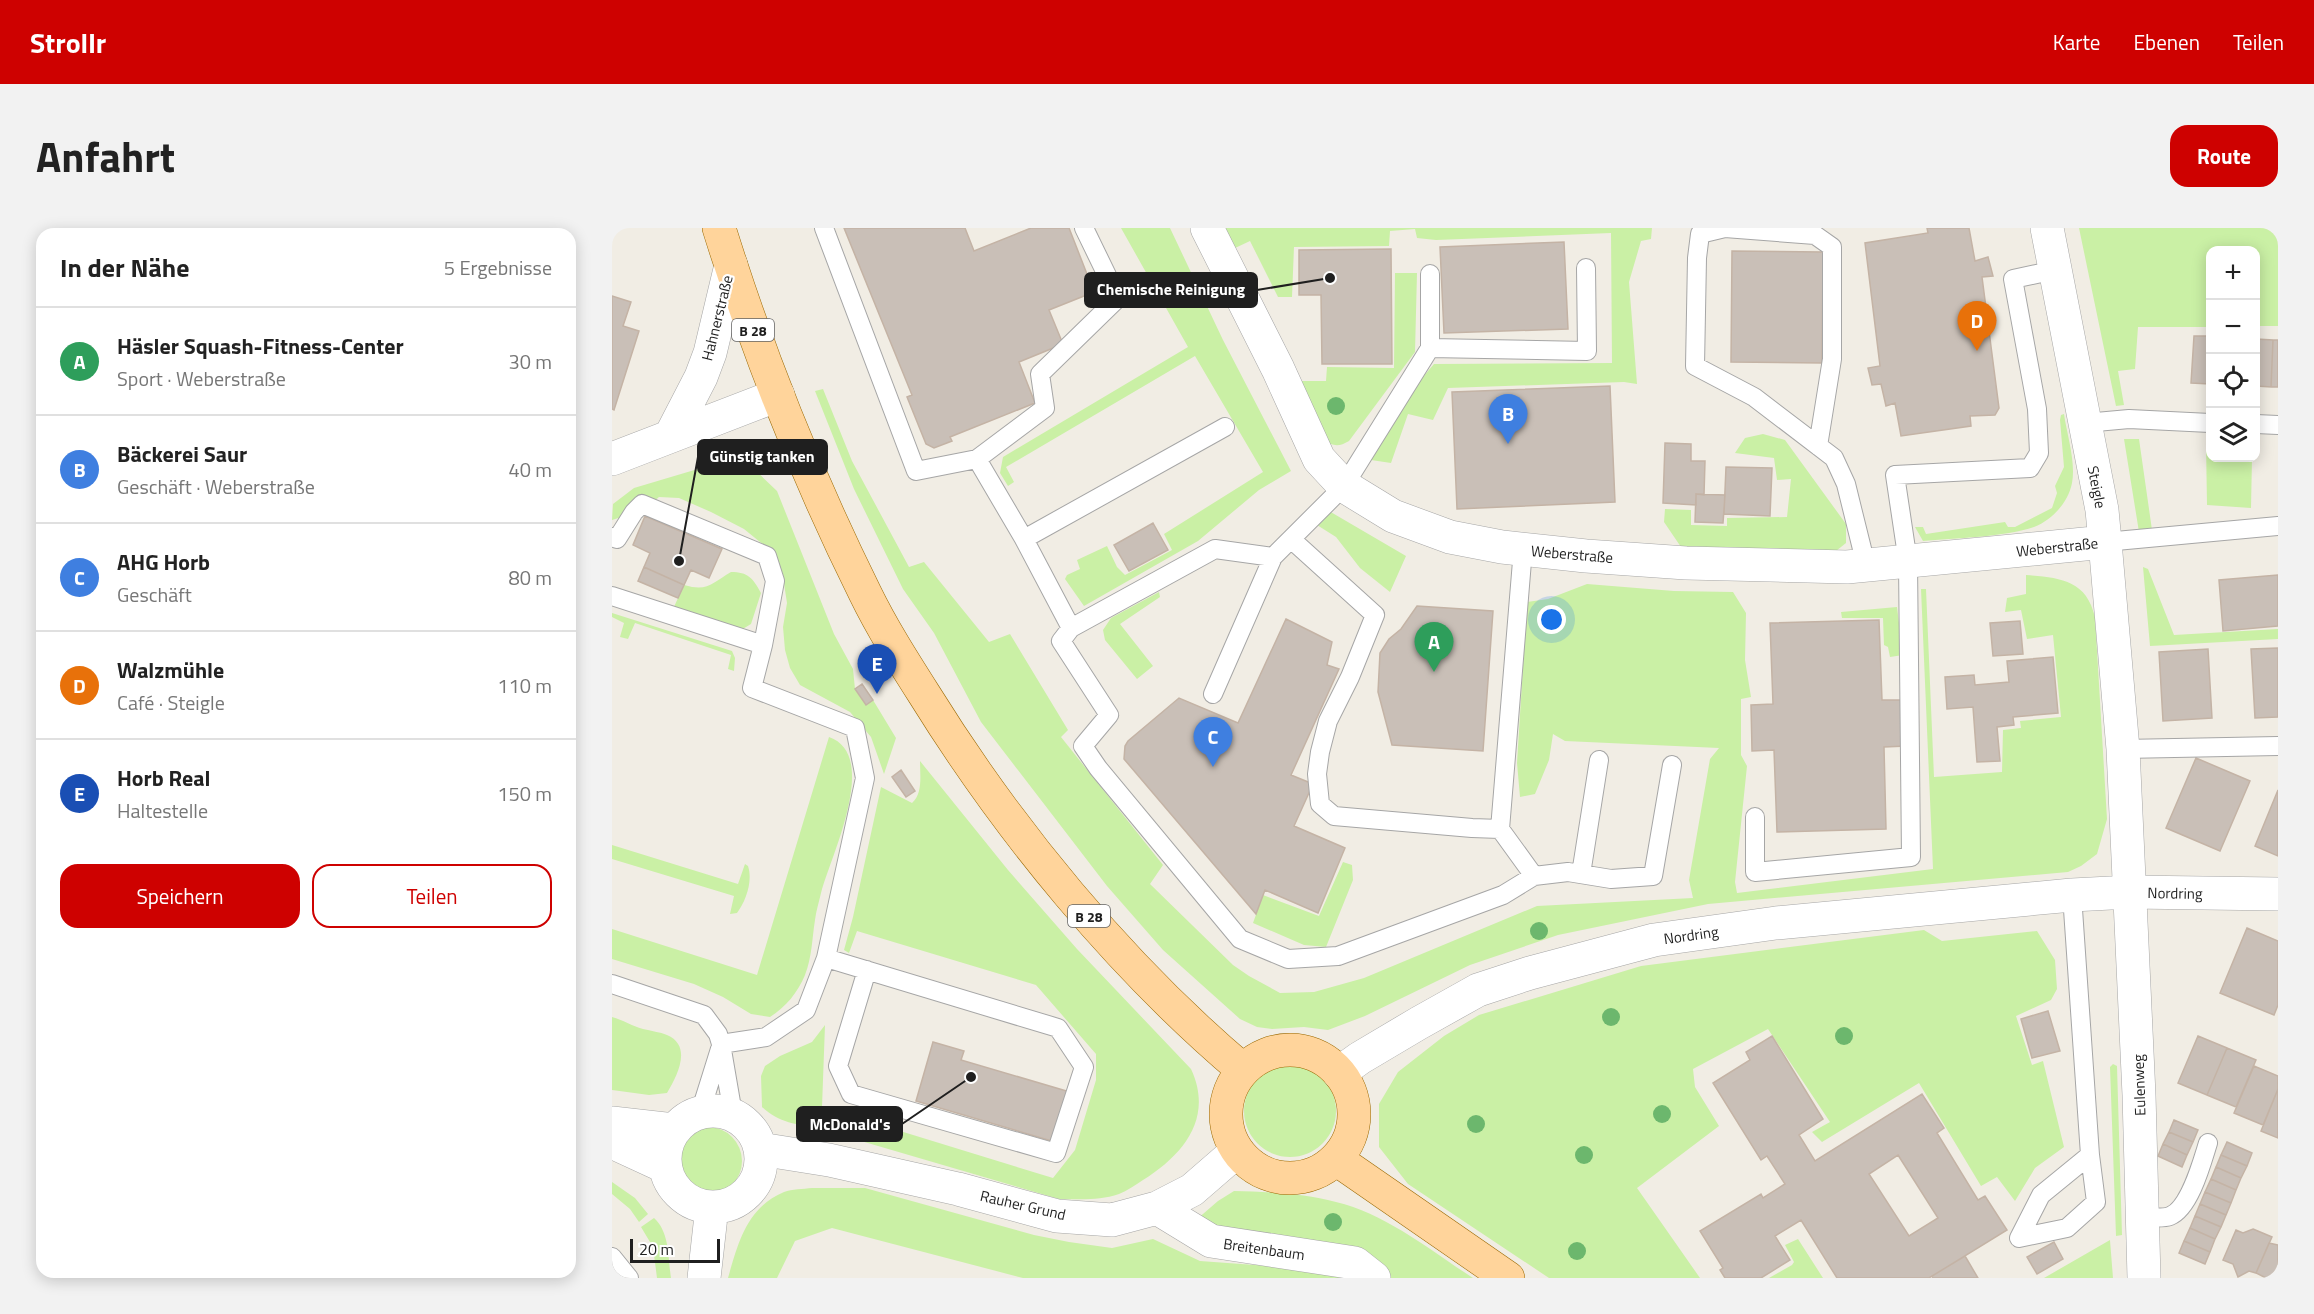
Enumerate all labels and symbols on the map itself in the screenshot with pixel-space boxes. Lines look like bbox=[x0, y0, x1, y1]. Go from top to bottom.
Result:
street label: Hahnerstraße bbox=[695, 273, 739, 363]
callout: Chemische Reinigung bbox=[1085, 273, 1257, 307]
text: Chemische Reinigung bbox=[1097, 277, 1246, 301]
pin: D bbox=[1958, 302, 1996, 351]
road number: B 28 bbox=[732, 319, 774, 341]
pin: B bbox=[1488, 394, 1528, 444]
callout: Günstig tanken bbox=[698, 440, 827, 474]
text: Günstig tanken bbox=[710, 444, 815, 468]
street label: Steigle bbox=[2082, 464, 2112, 510]
street label: Weberstraße bbox=[2015, 531, 2099, 563]
street label: Weberstraße bbox=[1530, 539, 1614, 569]
your location bbox=[1537, 605, 1566, 634]
pin: A bbox=[1414, 622, 1454, 672]
pin: E bbox=[858, 644, 896, 694]
pin: C bbox=[1194, 718, 1232, 767]
street label: Nordring bbox=[2147, 881, 2203, 905]
road number: B 28 bbox=[1068, 905, 1110, 927]
street label: Nordring bbox=[1662, 920, 1720, 950]
street label: Eulenweg bbox=[2126, 1053, 2152, 1116]
callout: McDonald's bbox=[797, 1107, 902, 1141]
text: McDonald's bbox=[810, 1112, 891, 1136]
street label: Rauher Grund bbox=[978, 1184, 1068, 1226]
street label: Breitenbaum bbox=[1222, 1232, 1306, 1266]
scale bar bbox=[630, 1236, 720, 1264]

